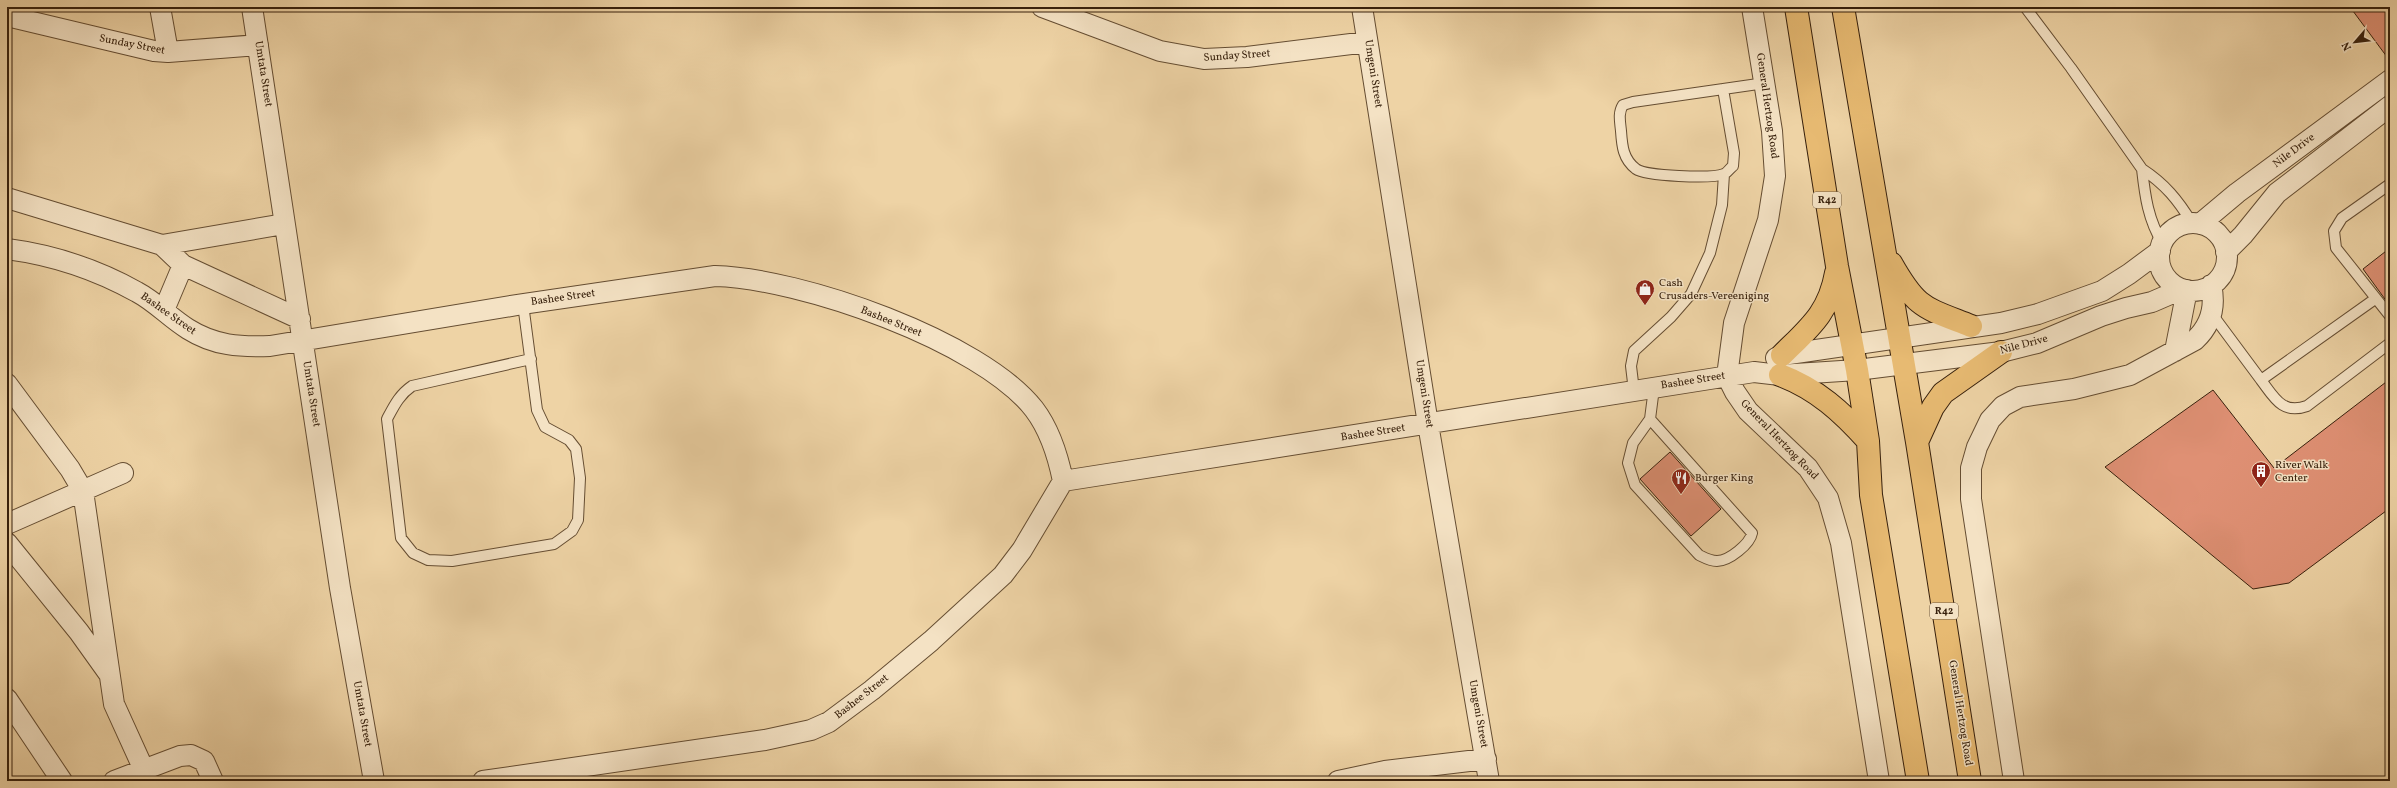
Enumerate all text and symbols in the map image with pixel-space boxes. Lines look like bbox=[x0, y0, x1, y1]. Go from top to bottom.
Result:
north arrow bbox=[2335, 22, 2375, 62]
street label: Sunday Street bbox=[98, 31, 166, 59]
street label: Umgeni Street bbox=[1360, 39, 1386, 109]
text: N bbox=[2339, 39, 2356, 53]
street label: Umtata Street bbox=[250, 40, 276, 108]
street label: Sunday Street bbox=[1203, 46, 1271, 66]
street label: General Hertzog Road bbox=[1752, 52, 1782, 160]
street label: Nile Drive bbox=[2270, 130, 2318, 172]
road number: R42 bbox=[1813, 192, 1841, 208]
place label: Cash Crusaders-Vereeniging bbox=[1659, 276, 1769, 304]
shop icon: Cash Crusaders-Vereeniging bbox=[1634, 278, 1656, 306]
street label: Bashee Street bbox=[530, 286, 596, 310]
street label: Bashee Street bbox=[137, 289, 199, 339]
street label: Bashee Street bbox=[858, 303, 924, 341]
street label: Nile Drive bbox=[1998, 331, 2050, 359]
street label: Umgeni Street bbox=[1411, 359, 1437, 429]
street label: Umtata Street bbox=[298, 360, 324, 428]
street label: Bashee Street bbox=[1660, 368, 1726, 393]
street label: General Hertzog Road bbox=[1737, 396, 1821, 484]
street label: Bashee Street bbox=[1340, 420, 1406, 445]
place label: River Walk Center bbox=[2275, 458, 2328, 486]
building icon: River Walk Center bbox=[2250, 460, 2272, 488]
restaurant icon: Burger King bbox=[1670, 467, 1692, 495]
place label: Burger King bbox=[1695, 471, 1754, 486]
road number: R42 bbox=[1930, 603, 1958, 619]
street label: General Hertzog Road bbox=[1944, 659, 1976, 767]
street label: Bashee Street bbox=[832, 671, 892, 723]
street label: Umgeni Street bbox=[1465, 679, 1491, 749]
street label: Umtata Street bbox=[349, 680, 375, 748]

